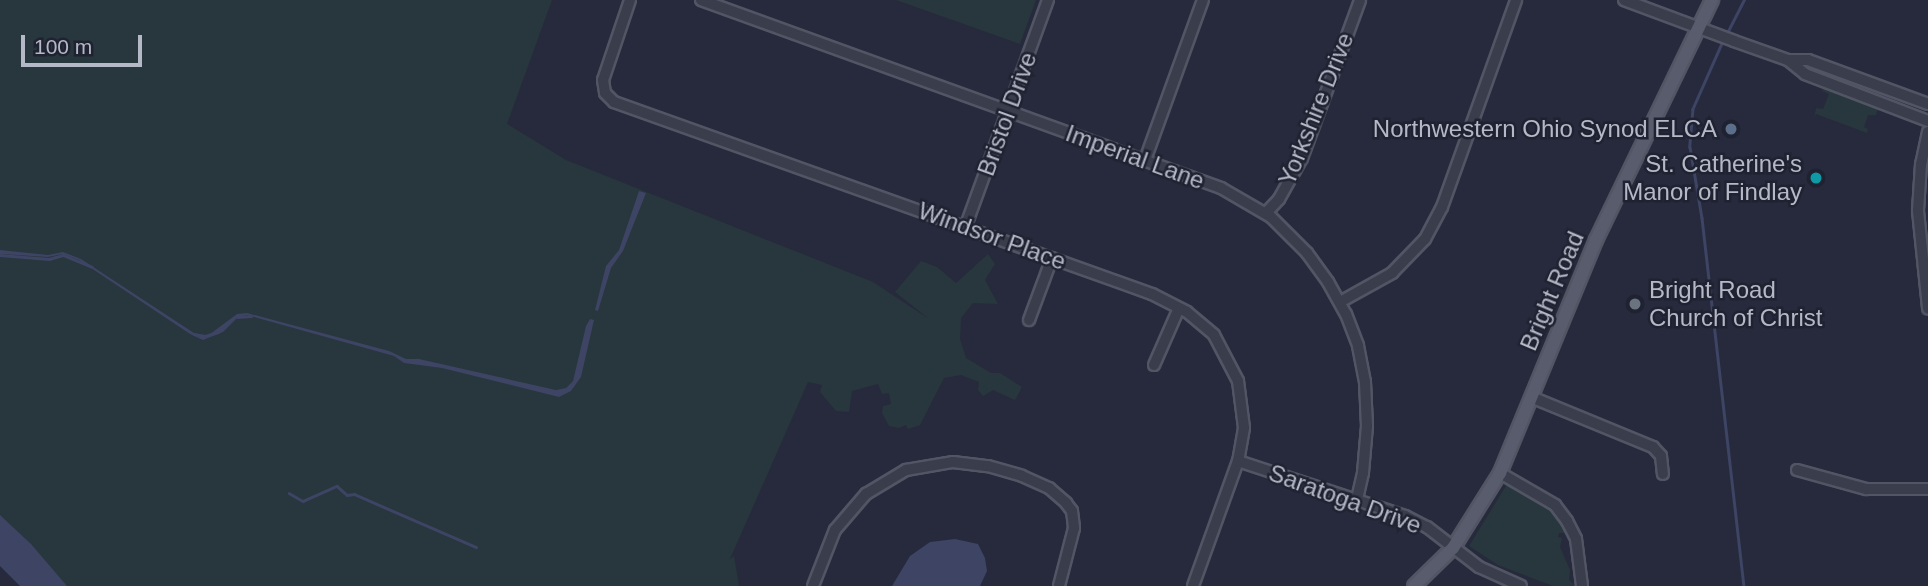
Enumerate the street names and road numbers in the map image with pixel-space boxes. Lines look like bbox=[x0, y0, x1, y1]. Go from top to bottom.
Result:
street label: Yorkshire Drive bbox=[1272, 29, 1360, 189]
street label: Bristol Drive bbox=[971, 48, 1043, 180]
street label: Imperial Lane bbox=[1062, 119, 1208, 195]
street label: Windsor Place bbox=[914, 196, 1070, 276]
street label: Bright Road bbox=[1514, 227, 1590, 355]
street label: Saratoga Drive bbox=[1265, 458, 1425, 540]

